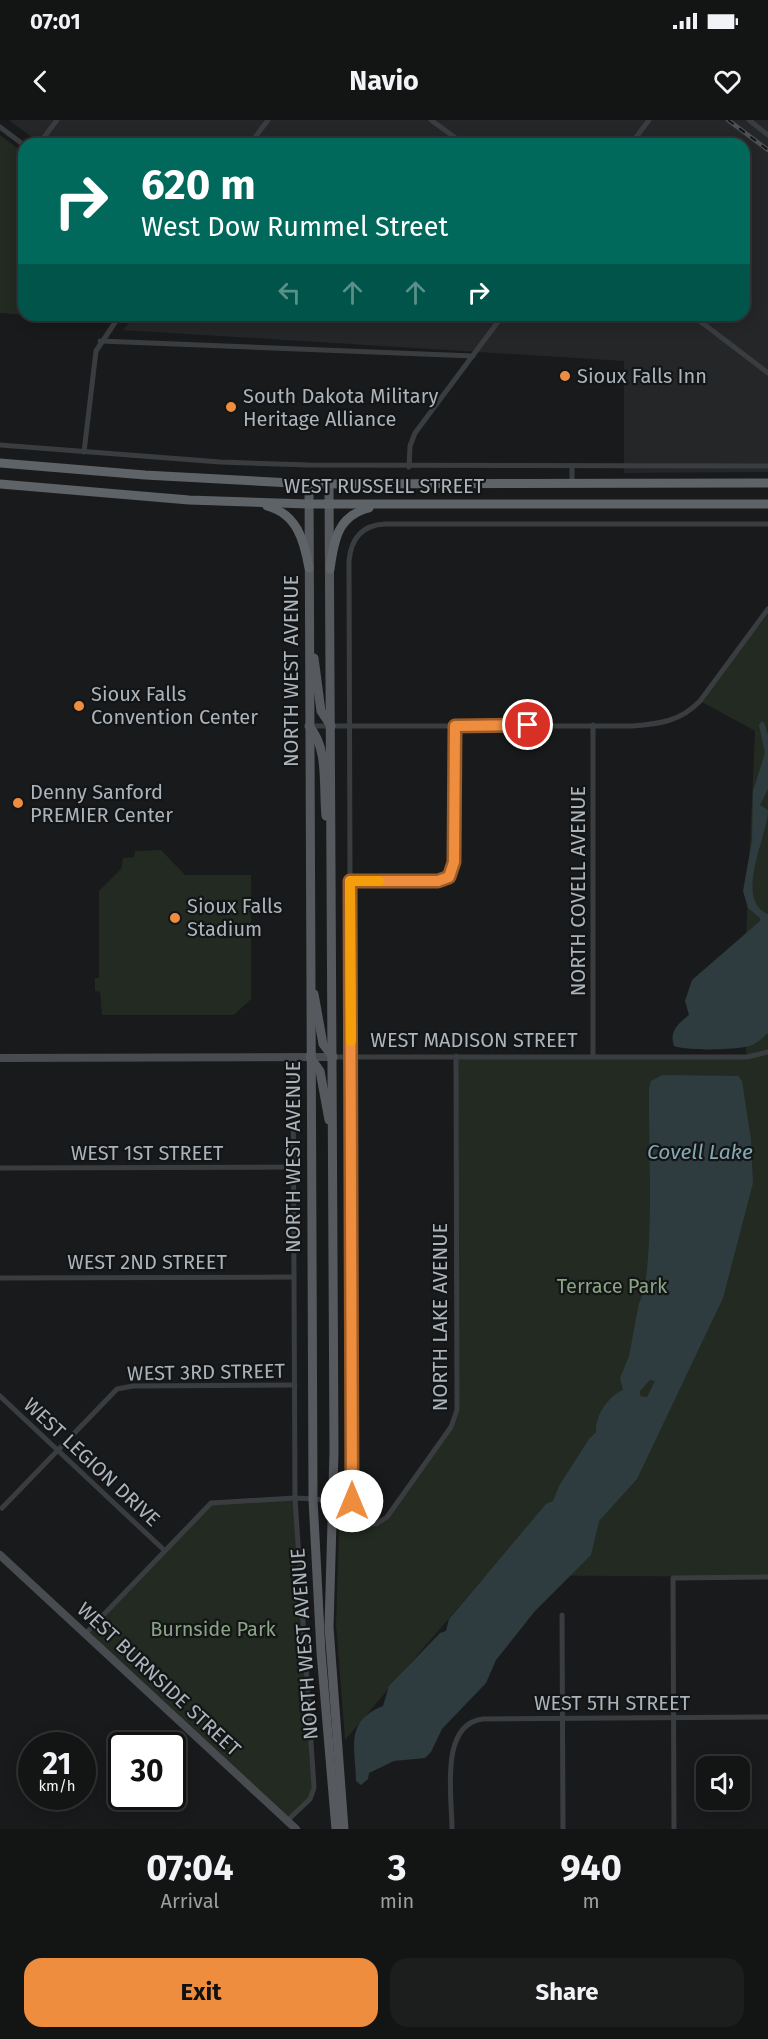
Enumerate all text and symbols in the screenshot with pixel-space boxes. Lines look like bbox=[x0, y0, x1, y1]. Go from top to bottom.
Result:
text: 07:01 bbox=[30, 8, 81, 35]
icon: back bbox=[24, 65, 57, 98]
text: Navio bbox=[349, 65, 419, 97]
icon: heart bbox=[711, 65, 744, 98]
text: 620 m bbox=[141, 160, 256, 210]
icon: right bbox=[42, 162, 120, 240]
text: West Dow Rummel Street bbox=[141, 211, 448, 243]
icon: left bbox=[273, 276, 306, 309]
icon: ahead bbox=[336, 276, 369, 309]
icon: ahead bbox=[399, 276, 432, 309]
icon: right bbox=[462, 276, 495, 309]
place label: Sioux Falls Inn bbox=[577, 364, 707, 388]
marker: Sioux Falls Inn bbox=[558, 369, 572, 383]
place label: South Dakota Military Heritage Alliance bbox=[243, 384, 438, 431]
marker: South Dakota Military Heritage Alliance bbox=[224, 400, 238, 414]
street label: WEST RUSSELL STREET bbox=[284, 474, 485, 498]
street label: NORTH WEST AVENUE bbox=[279, 575, 303, 767]
place label: Sioux Falls Convention Center bbox=[91, 682, 258, 729]
marker: Sioux Falls Convention Center bbox=[72, 699, 86, 713]
pin bbox=[502, 699, 553, 750]
icon: arrive bbox=[511, 708, 544, 741]
place label: Denny Sanford PREMIER Center bbox=[30, 780, 173, 827]
street label: NORTH COVELL AVENUE bbox=[566, 786, 590, 996]
marker: Denny Sanford PREMIER Center bbox=[11, 796, 25, 810]
place label: Sioux Falls Stadium bbox=[187, 894, 282, 941]
marker: Sioux Falls Stadium bbox=[168, 911, 182, 925]
street label: WEST MADISON STREET bbox=[370, 1028, 578, 1052]
street label: NORTH WEST AVENUE bbox=[281, 1061, 305, 1253]
water label: Covell Lake bbox=[647, 1139, 753, 1165]
street label: WEST 1ST STREET bbox=[71, 1141, 224, 1165]
street label: NORTH LAKE AVENUE bbox=[428, 1223, 452, 1411]
street label: WEST 2ND STREET bbox=[67, 1250, 227, 1274]
park label: Terrace Park bbox=[557, 1274, 668, 1298]
street label: WEST 3RD STREET bbox=[127, 1359, 286, 1385]
street label: WEST LEGION DRIVE bbox=[19, 1393, 165, 1531]
position arrow bbox=[320, 1469, 384, 1533]
street label: NORTH WEST AVENUE bbox=[285, 1547, 323, 1741]
street label: WEST BURNSIDE STREET bbox=[72, 1597, 246, 1761]
park label: Burnside Park bbox=[150, 1617, 277, 1641]
street label: WEST 5TH STREET bbox=[534, 1691, 691, 1715]
speed limit sign: 30 bbox=[108, 1732, 186, 1810]
text: 21 bbox=[43, 1746, 71, 1782]
map controls bbox=[696, 1756, 750, 1810]
button: sound bbox=[696, 1756, 750, 1810]
text: km/h bbox=[38, 1777, 76, 1795]
text: 07:04 bbox=[146, 1846, 234, 1890]
text: 3 bbox=[388, 1846, 406, 1890]
text: 940 bbox=[561, 1846, 622, 1890]
text: Arrival bbox=[161, 1889, 219, 1913]
text: min bbox=[380, 1889, 414, 1913]
text: m bbox=[583, 1889, 600, 1913]
button: Exit bbox=[24, 1958, 378, 2027]
button: Share bbox=[390, 1958, 744, 2027]

